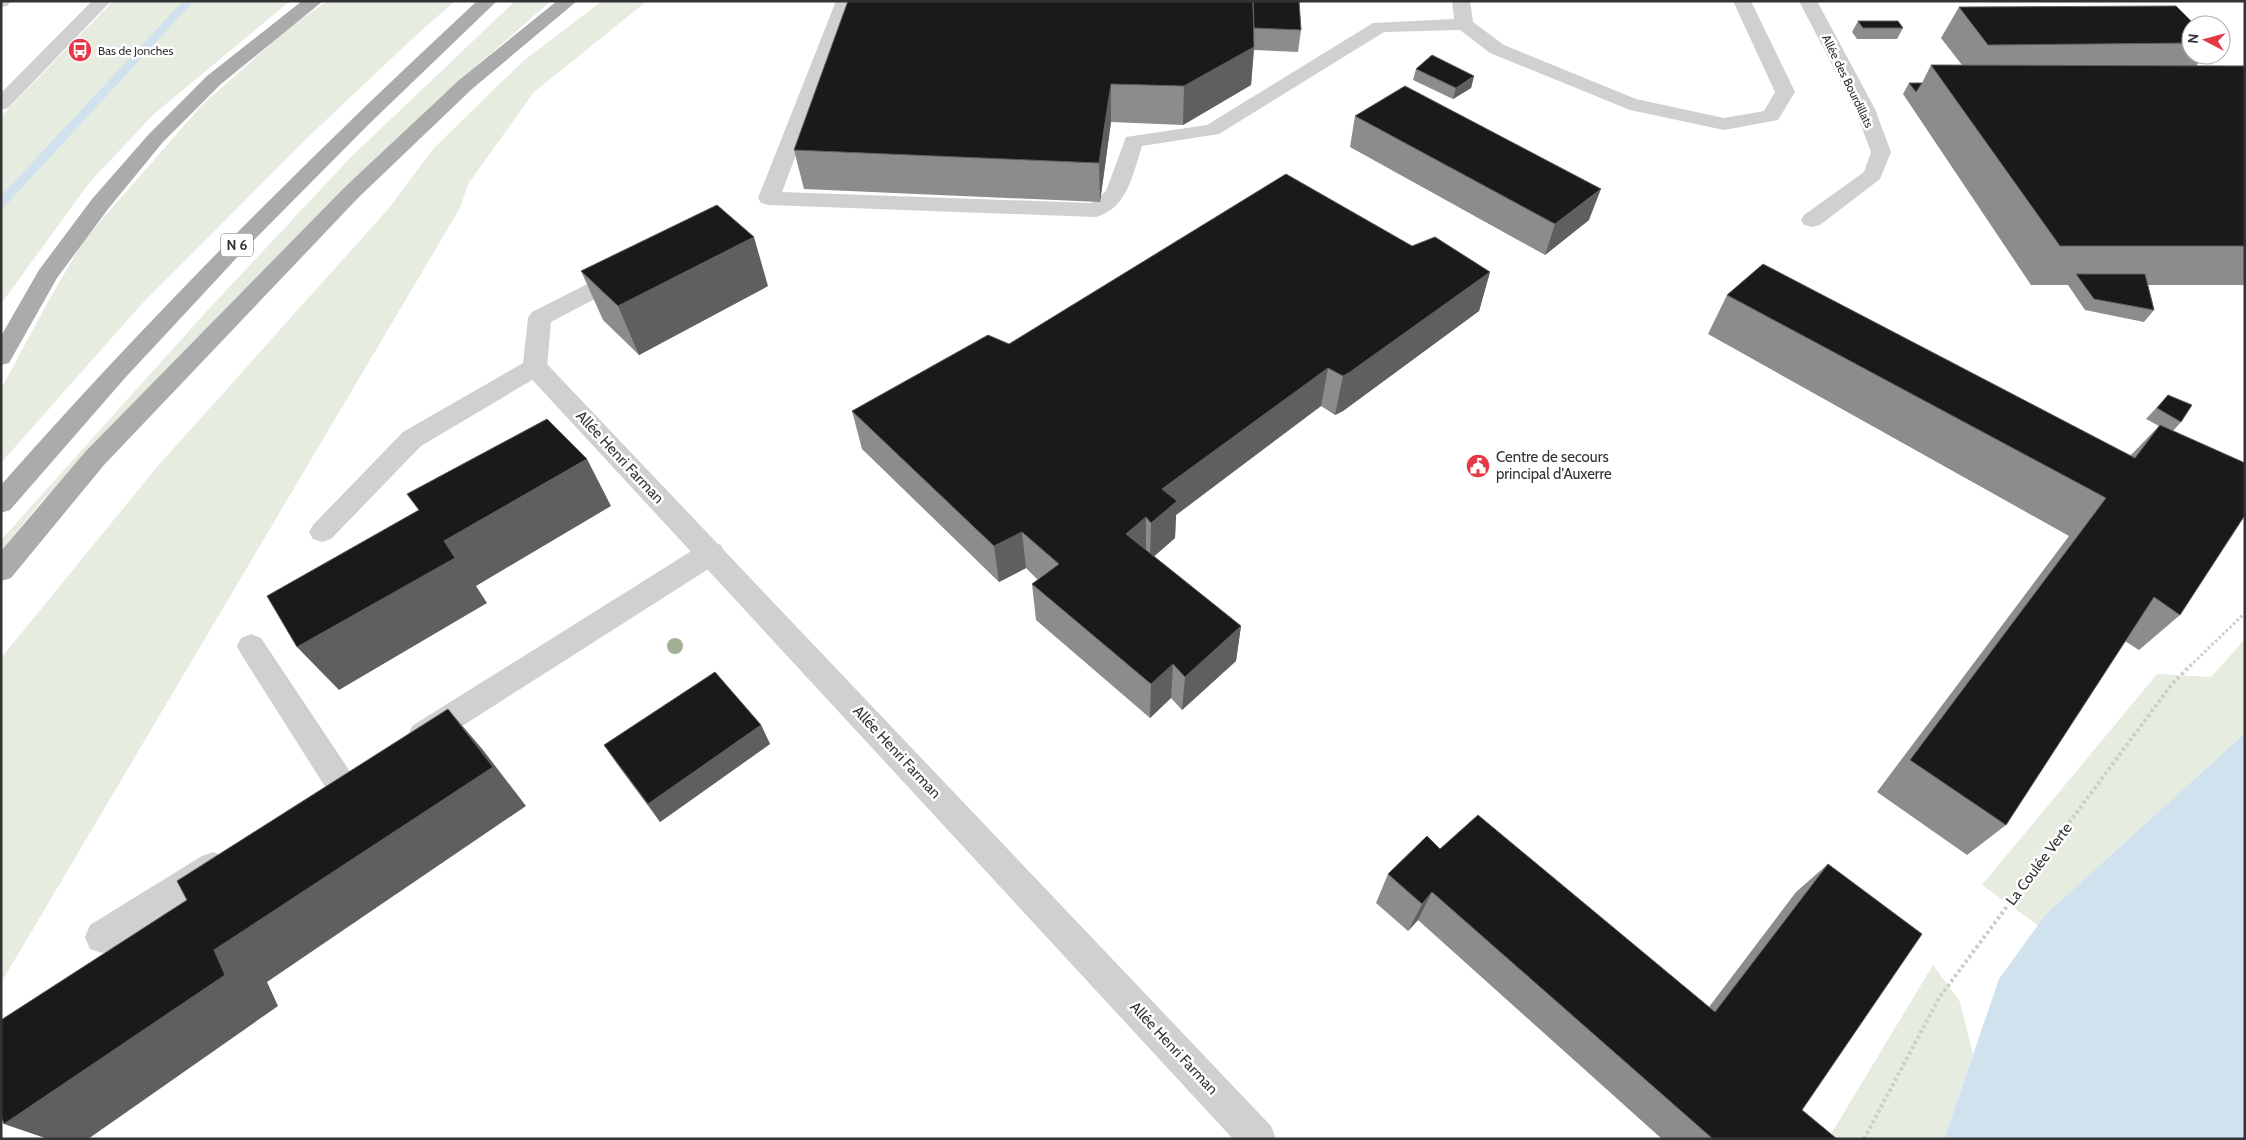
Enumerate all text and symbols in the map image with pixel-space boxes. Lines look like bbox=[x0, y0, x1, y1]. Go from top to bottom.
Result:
north arrow bbox=[2181, 15, 2231, 65]
street label: Allée des Bourdillats bbox=[1819, 32, 1877, 130]
text: N bbox=[2184, 33, 2203, 45]
bus stop icon: Bas de Jonches bbox=[67, 37, 93, 63]
place label: Bas de Jonches bbox=[98, 43, 173, 58]
road number: N 6 bbox=[221, 234, 253, 256]
street label: Allée Henri Farman bbox=[572, 407, 668, 507]
place label: Centre de secours principal d'Auxerre bbox=[1496, 448, 1612, 483]
public building icon: Centre de secours principal d'Auxerre bbox=[1465, 453, 1491, 479]
street label: Allée Henri Farman bbox=[849, 702, 945, 802]
street label: La Coulée Verte bbox=[2002, 819, 2076, 909]
street label: Allée Henri Farman bbox=[1126, 998, 1222, 1098]

